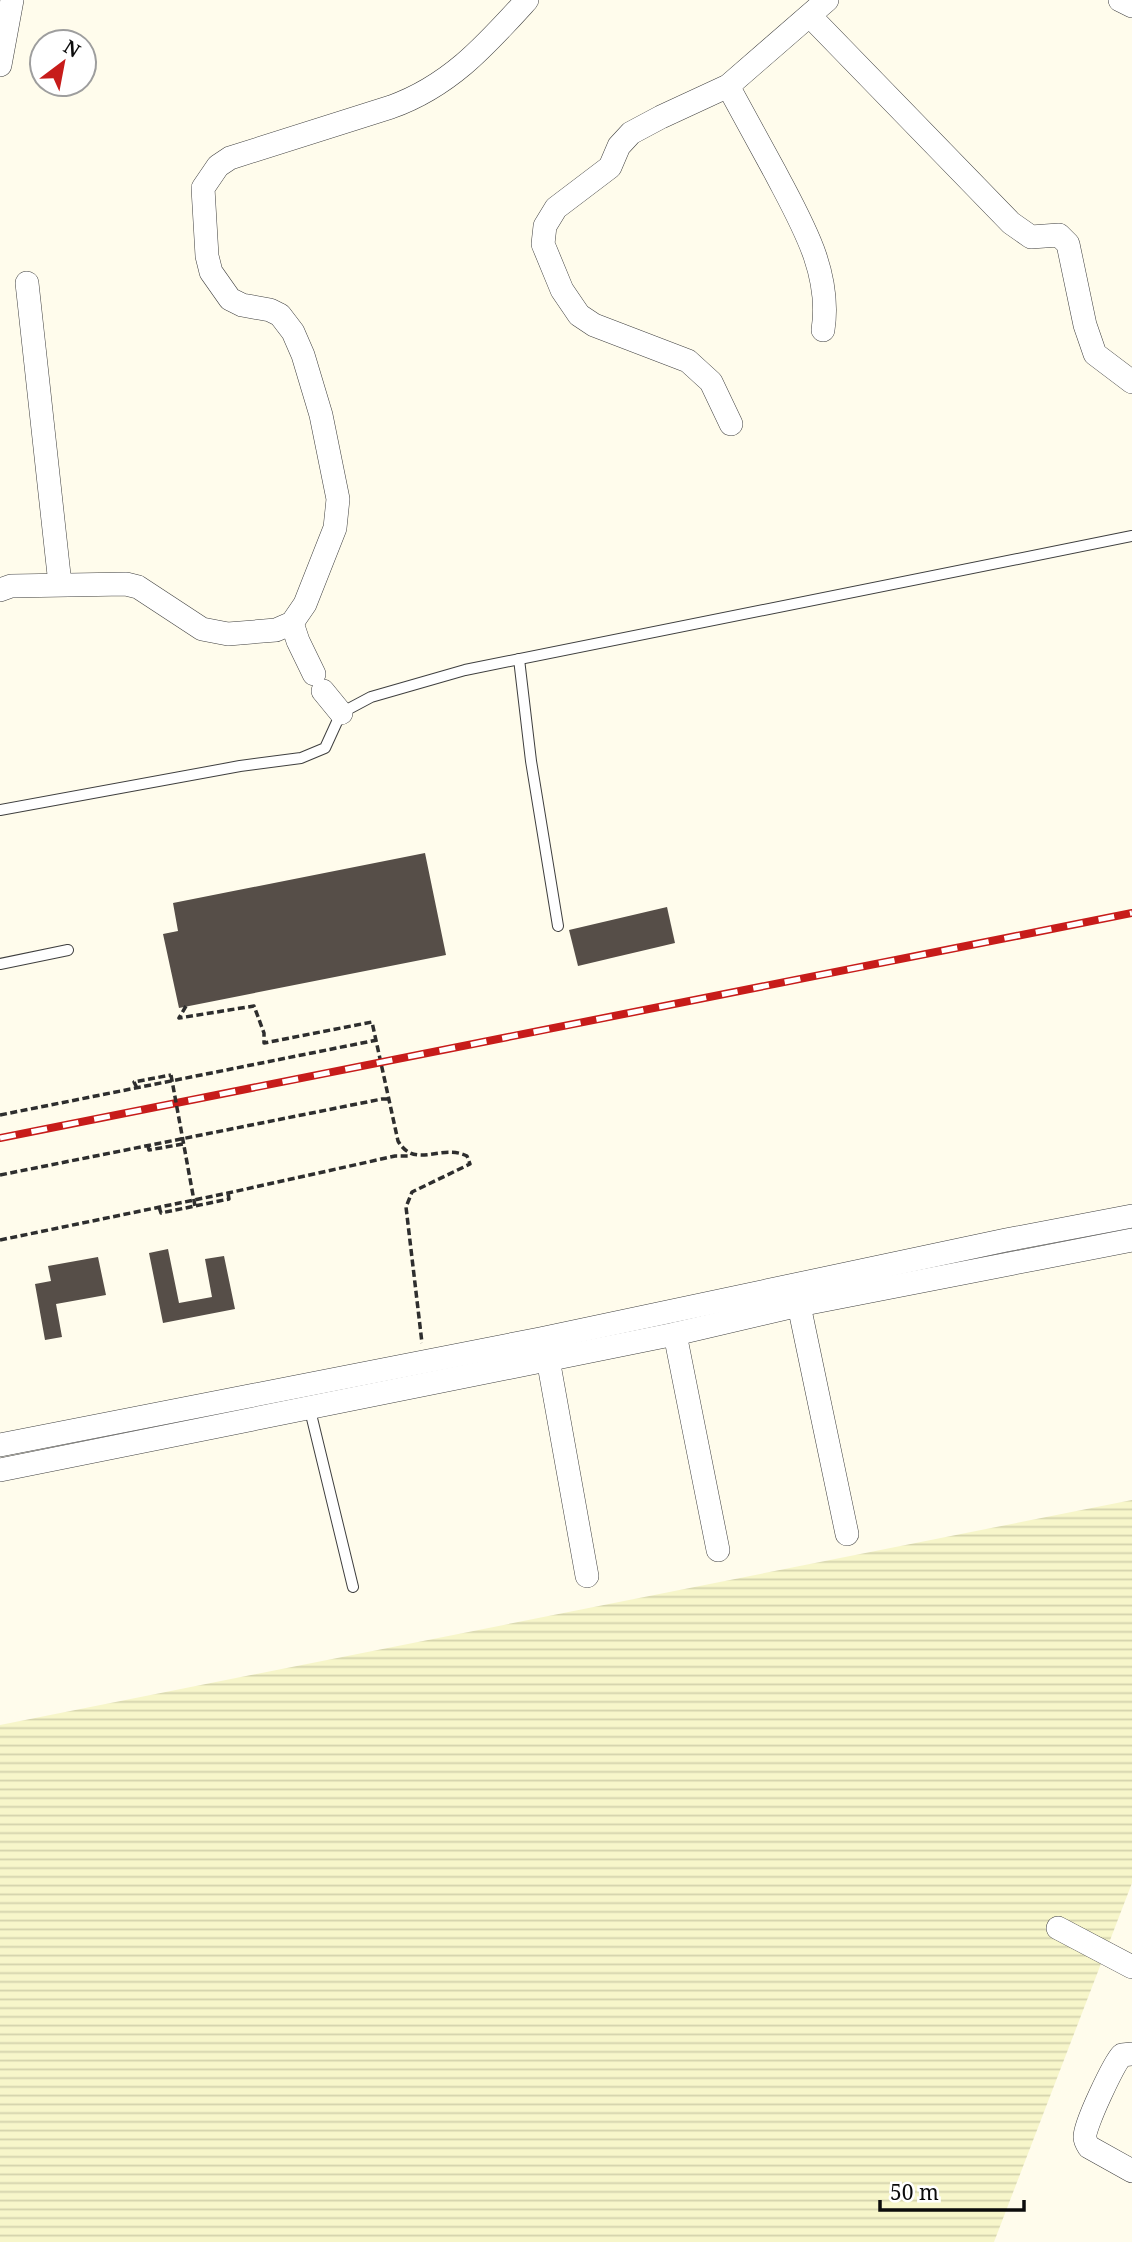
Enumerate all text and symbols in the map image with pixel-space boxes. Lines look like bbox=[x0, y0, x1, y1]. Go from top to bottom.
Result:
north arrow bbox=[28, 28, 98, 98]
text: N bbox=[59, 34, 85, 64]
scale bar bbox=[880, 2168, 1024, 2212]
text: 50 m bbox=[890, 2178, 939, 2206]

